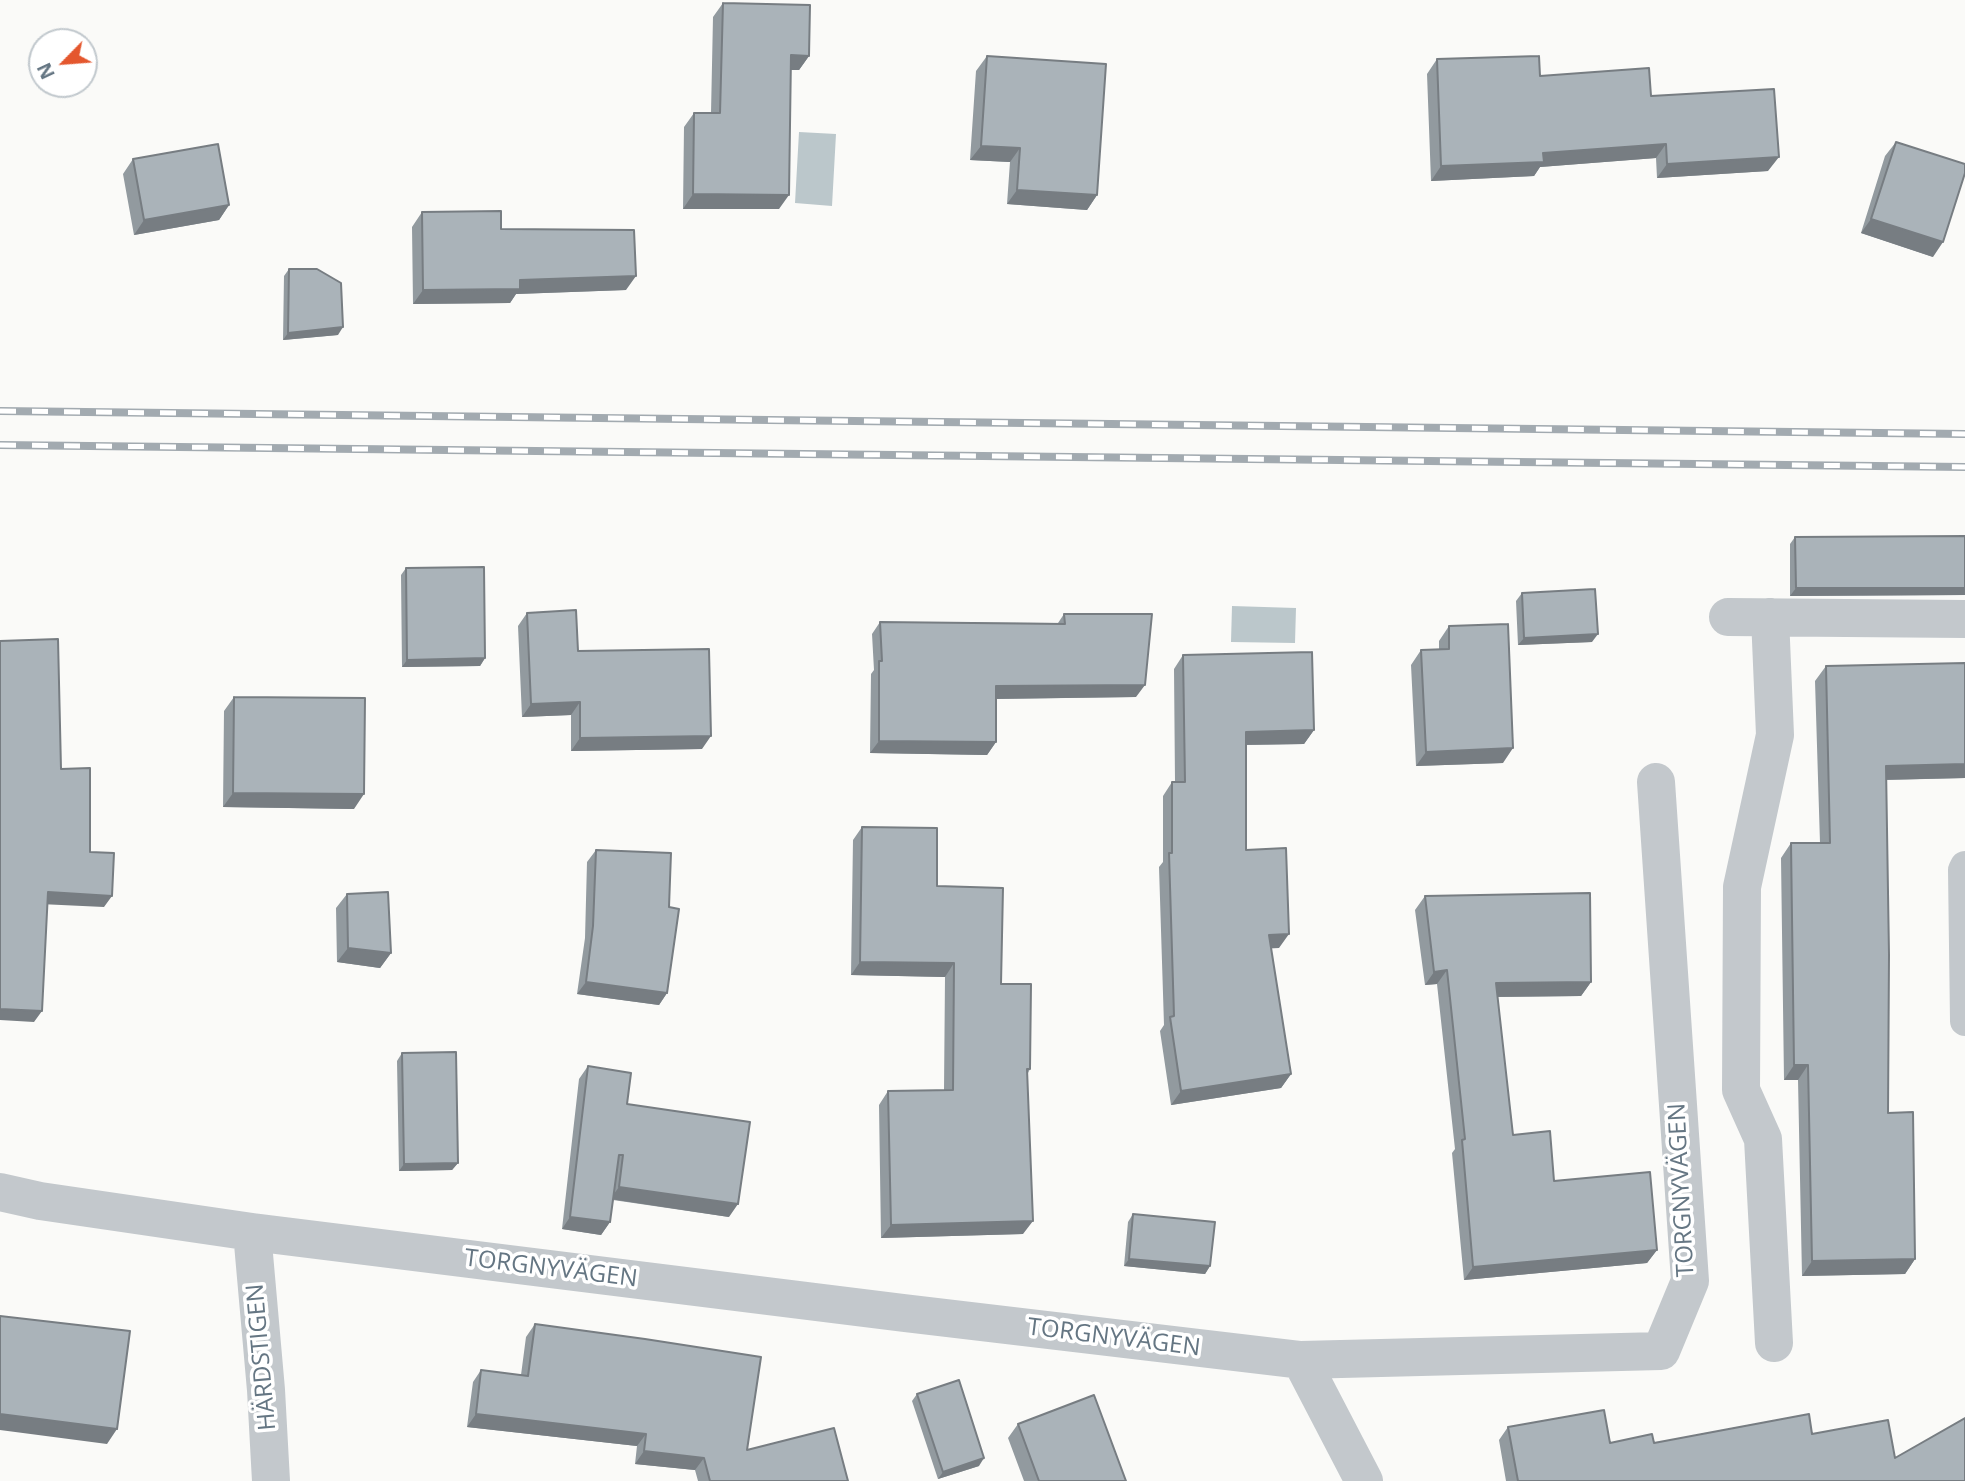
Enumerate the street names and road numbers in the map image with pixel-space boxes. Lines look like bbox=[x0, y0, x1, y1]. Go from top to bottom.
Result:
street label: TORGNYVÄGEN bbox=[1663, 1102, 1701, 1278]
street label: TORGNYVÄGEN bbox=[463, 1244, 639, 1294]
street label: HÄRDSTIGEN bbox=[241, 1283, 283, 1431]
street label: TORGNYVÄGEN bbox=[1026, 1313, 1202, 1363]

